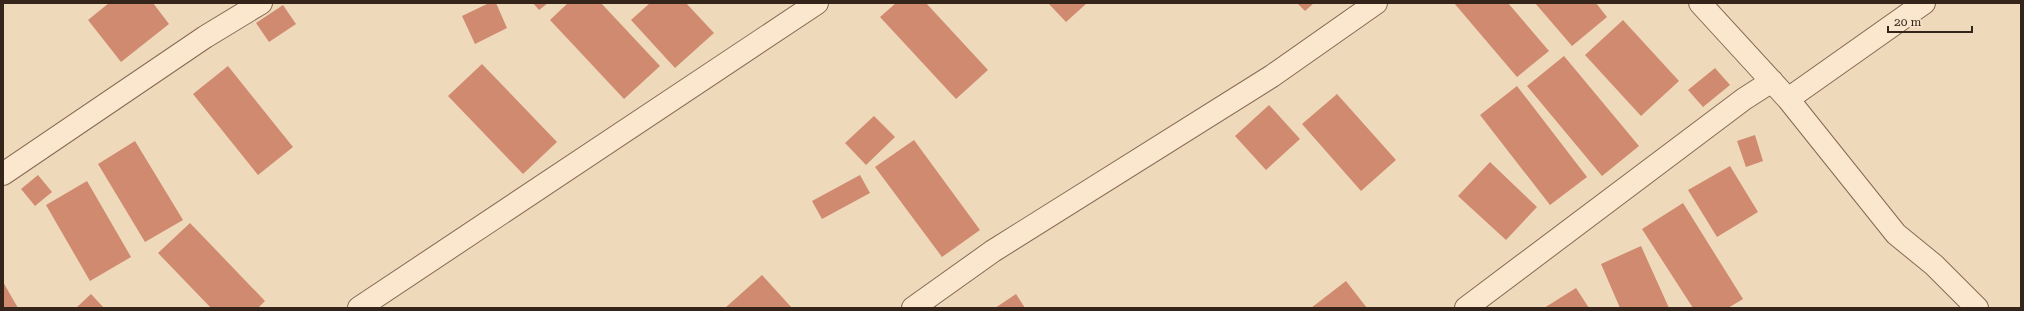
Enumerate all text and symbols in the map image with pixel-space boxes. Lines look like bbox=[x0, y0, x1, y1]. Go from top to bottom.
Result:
scale bar bbox=[1888, 8, 1972, 34]
text: 20 m bbox=[1894, 15, 1921, 29]

